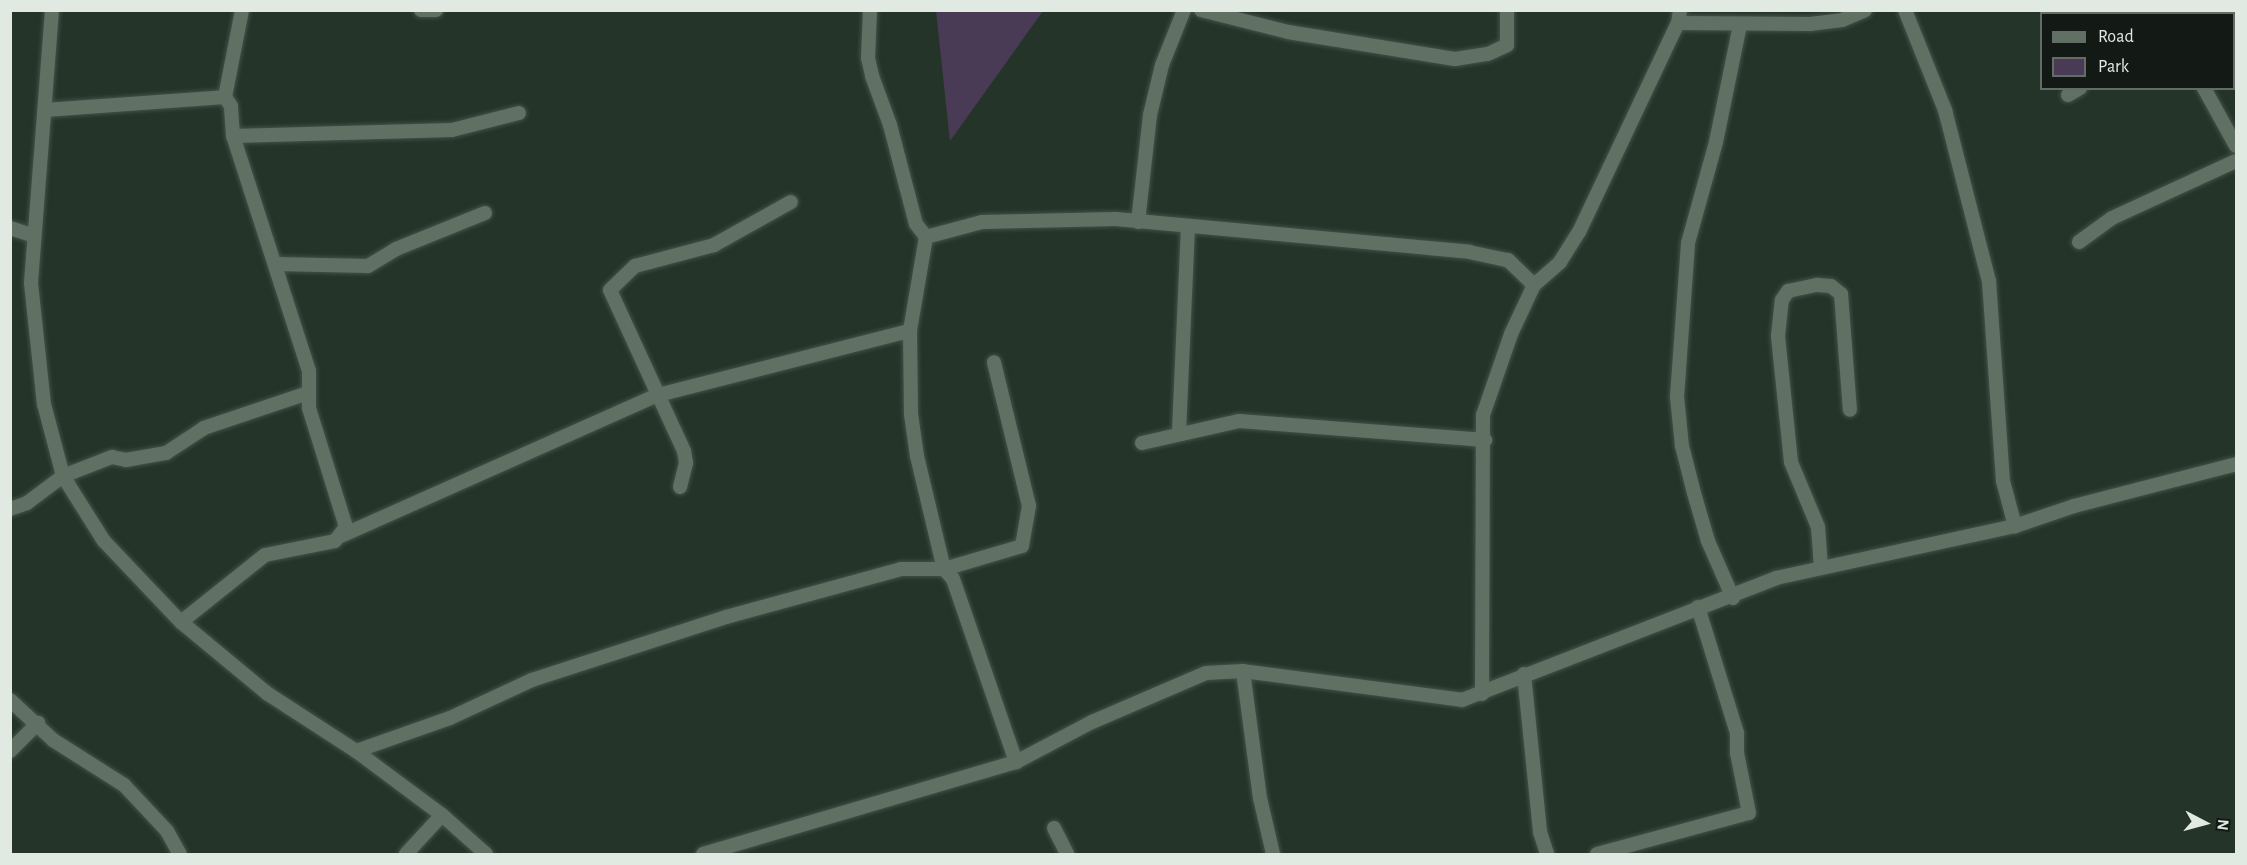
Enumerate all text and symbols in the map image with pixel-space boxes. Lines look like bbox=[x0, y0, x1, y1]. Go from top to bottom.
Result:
legend bbox=[2040, 12, 2235, 90]
text: Road bbox=[2098, 28, 2134, 46]
text: Park bbox=[2098, 58, 2129, 76]
north arrow bbox=[2175, 793, 2235, 853]
text: N bbox=[2214, 819, 2231, 831]

